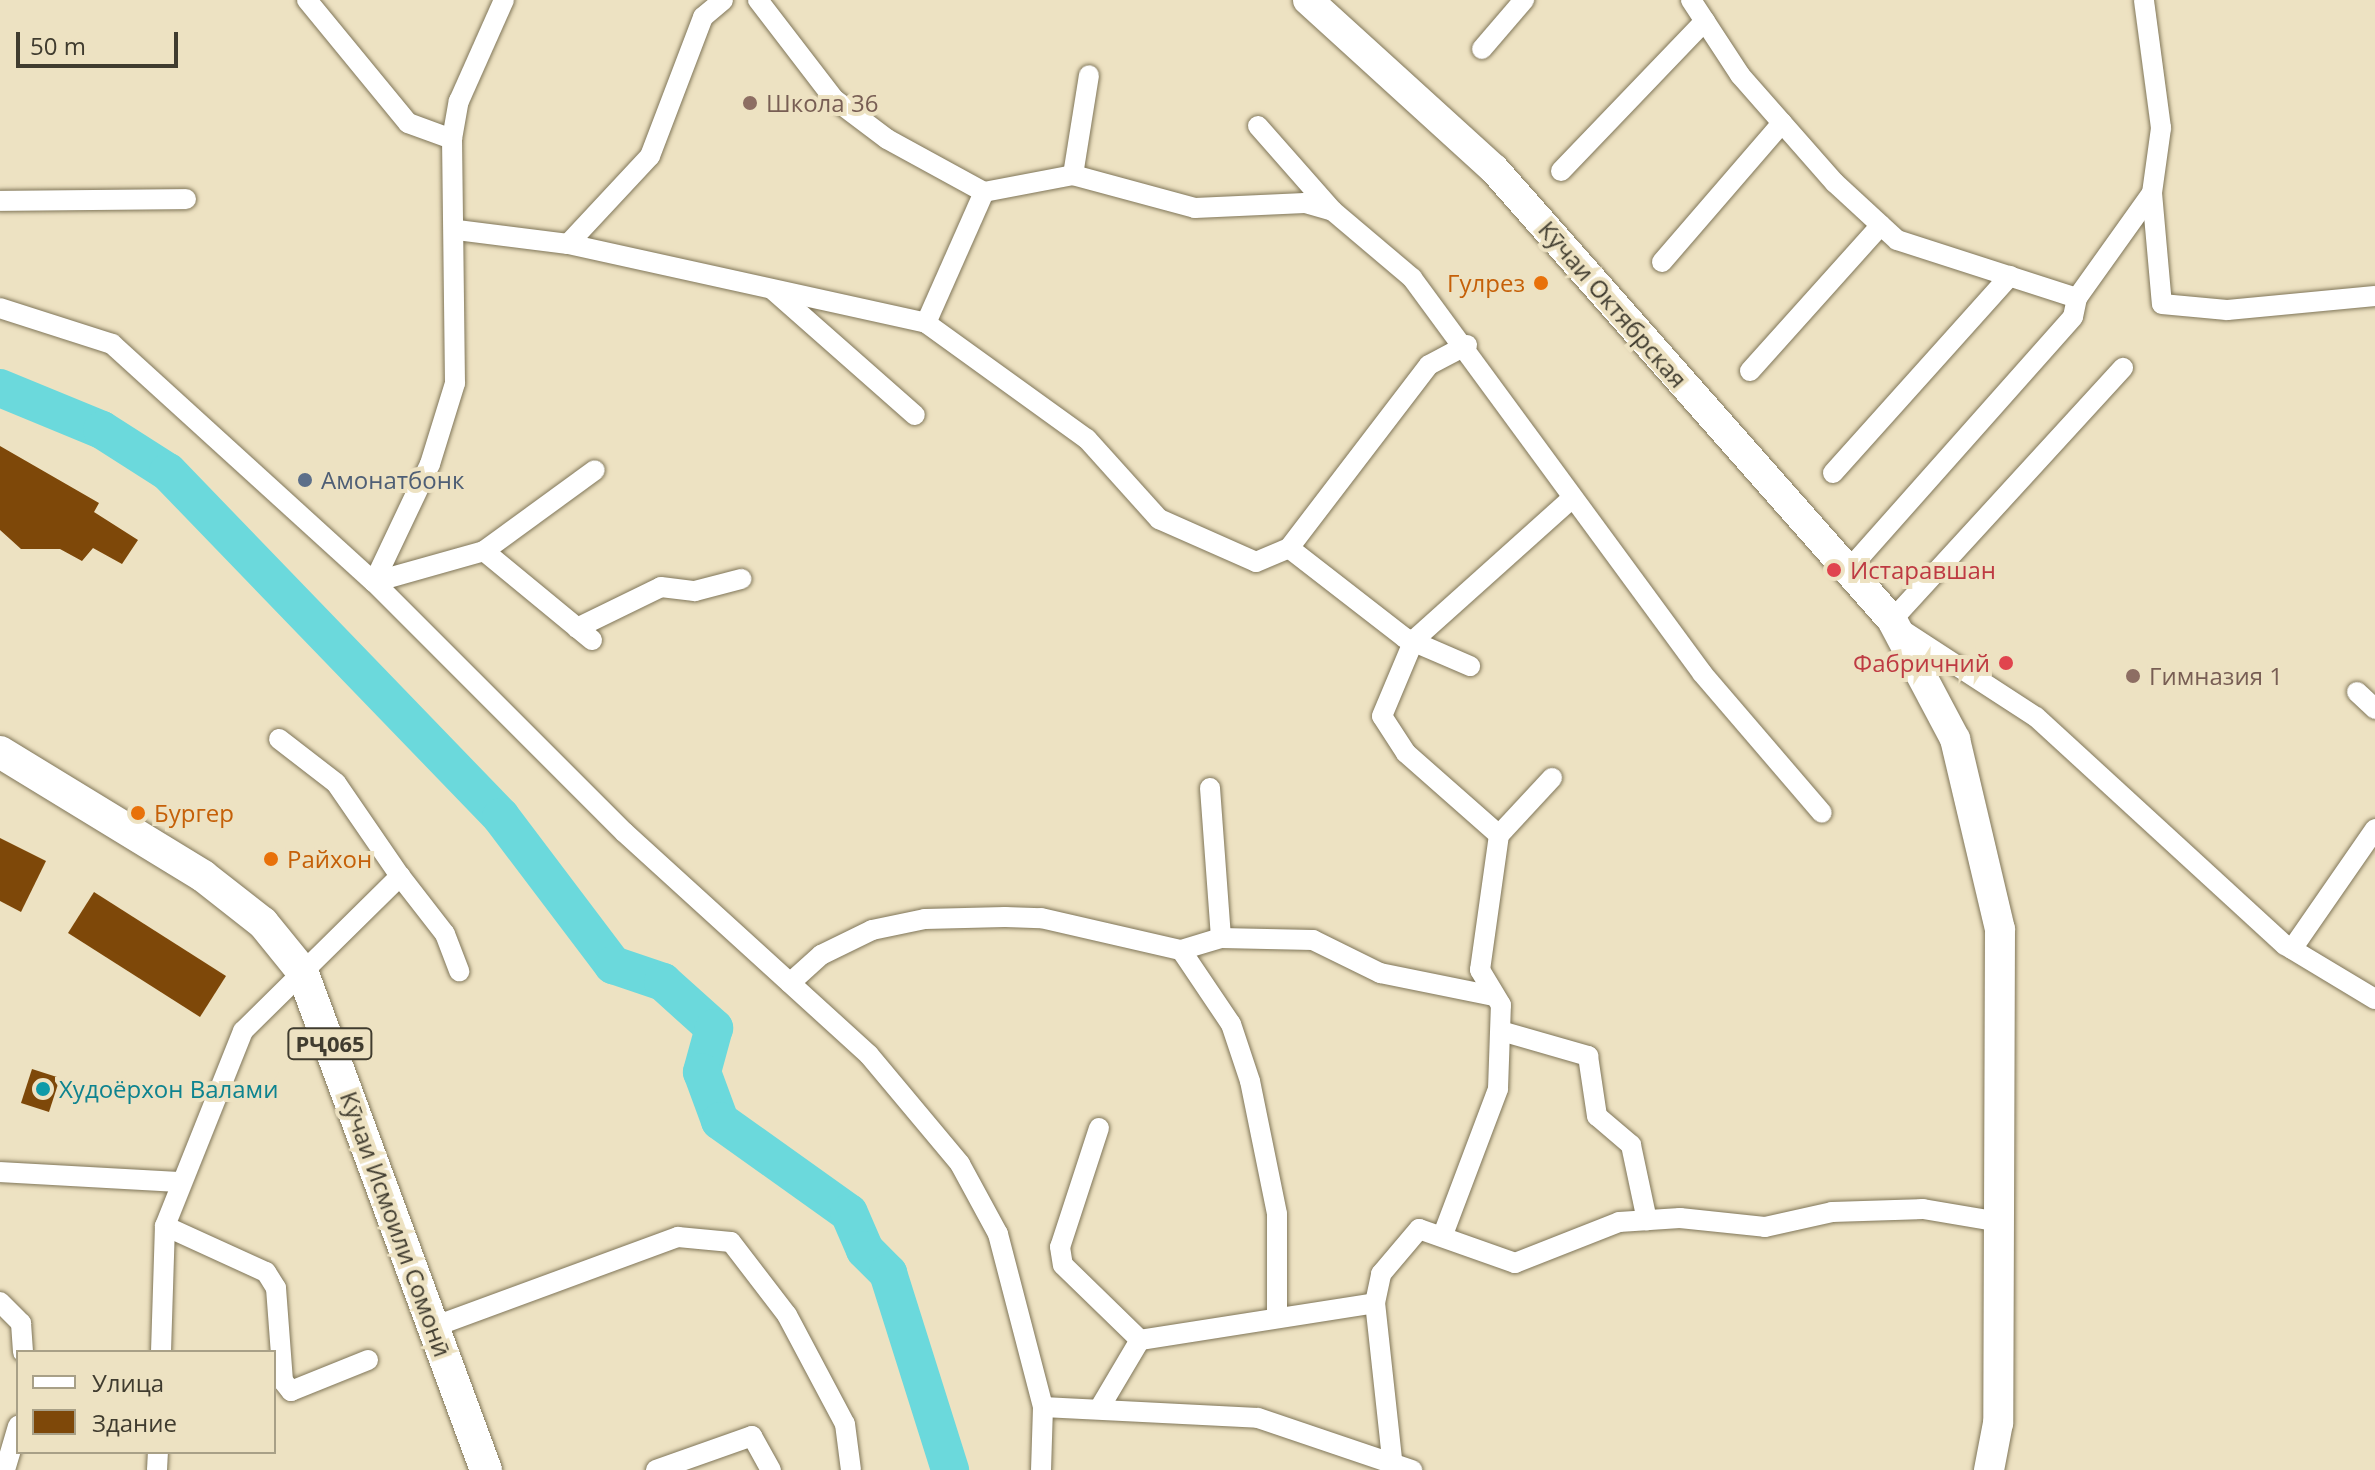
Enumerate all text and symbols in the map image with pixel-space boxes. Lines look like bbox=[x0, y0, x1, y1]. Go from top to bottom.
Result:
scale bar bbox=[20, 16, 182, 66]
text: 50 m bbox=[30, 29, 86, 62]
place label: Школа 36 bbox=[766, 89, 878, 117]
marker: Школа 36 bbox=[741, 94, 759, 112]
street label: Кӯчаи Октябрская bbox=[1533, 215, 1693, 393]
place label: Гулрез bbox=[1447, 269, 1525, 297]
marker: Гулрез bbox=[1532, 274, 1550, 292]
place label: Амонатбонк bbox=[321, 466, 464, 494]
marker: Амонатбонк bbox=[296, 471, 314, 489]
place label: Истаравшан bbox=[1850, 556, 1996, 584]
marker: Истаравшан bbox=[1825, 561, 1843, 579]
place label: Фабричний bbox=[1853, 649, 1990, 677]
marker: Фабричний bbox=[1997, 654, 2015, 672]
place label: Гимназия 1 bbox=[2149, 662, 2283, 690]
marker: Гимназия 1 bbox=[2124, 667, 2142, 685]
place label: Бургер bbox=[154, 799, 234, 827]
marker: Бургер bbox=[129, 804, 147, 822]
place label: Райхон bbox=[287, 845, 372, 873]
marker: Райхон bbox=[262, 850, 280, 868]
road number: РҶ065 bbox=[286, 1026, 374, 1062]
place label: Худоёрхон Валами bbox=[59, 1075, 278, 1103]
marker: Худоёрхон Валами bbox=[34, 1080, 52, 1098]
street label: Кӯчаи Исмоили Сомонӣ bbox=[335, 1087, 457, 1361]
legend bbox=[16, 1350, 276, 1454]
text: Улица bbox=[92, 1366, 164, 1399]
text: Здание bbox=[92, 1406, 177, 1439]

